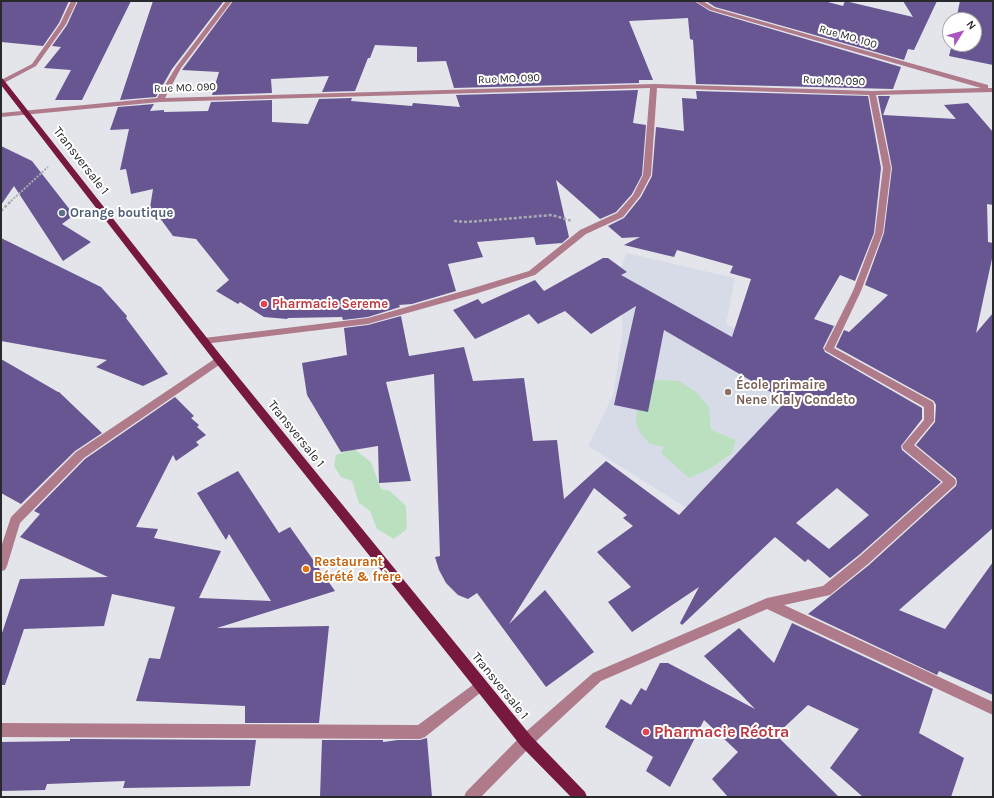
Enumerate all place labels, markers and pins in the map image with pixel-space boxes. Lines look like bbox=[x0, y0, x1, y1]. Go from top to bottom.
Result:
place label: Orange boutique bbox=[70, 205, 173, 221]
marker: Orange boutique bbox=[57, 208, 67, 218]
place label: Pharmacie Sereme bbox=[272, 296, 388, 312]
marker: Pharmacie Sereme bbox=[259, 299, 269, 309]
place label: École primaire Nene Klaly Condeto bbox=[736, 377, 855, 408]
marker: École primaire Nene Klaly Condeto bbox=[723, 387, 733, 397]
place label: Restaurant Bérété & frère bbox=[314, 554, 401, 585]
marker: Restaurant Bérété & frère bbox=[301, 564, 311, 574]
place label: Pharmacie Réotra bbox=[654, 722, 789, 742]
marker: Pharmacie Réotra bbox=[641, 727, 651, 737]

